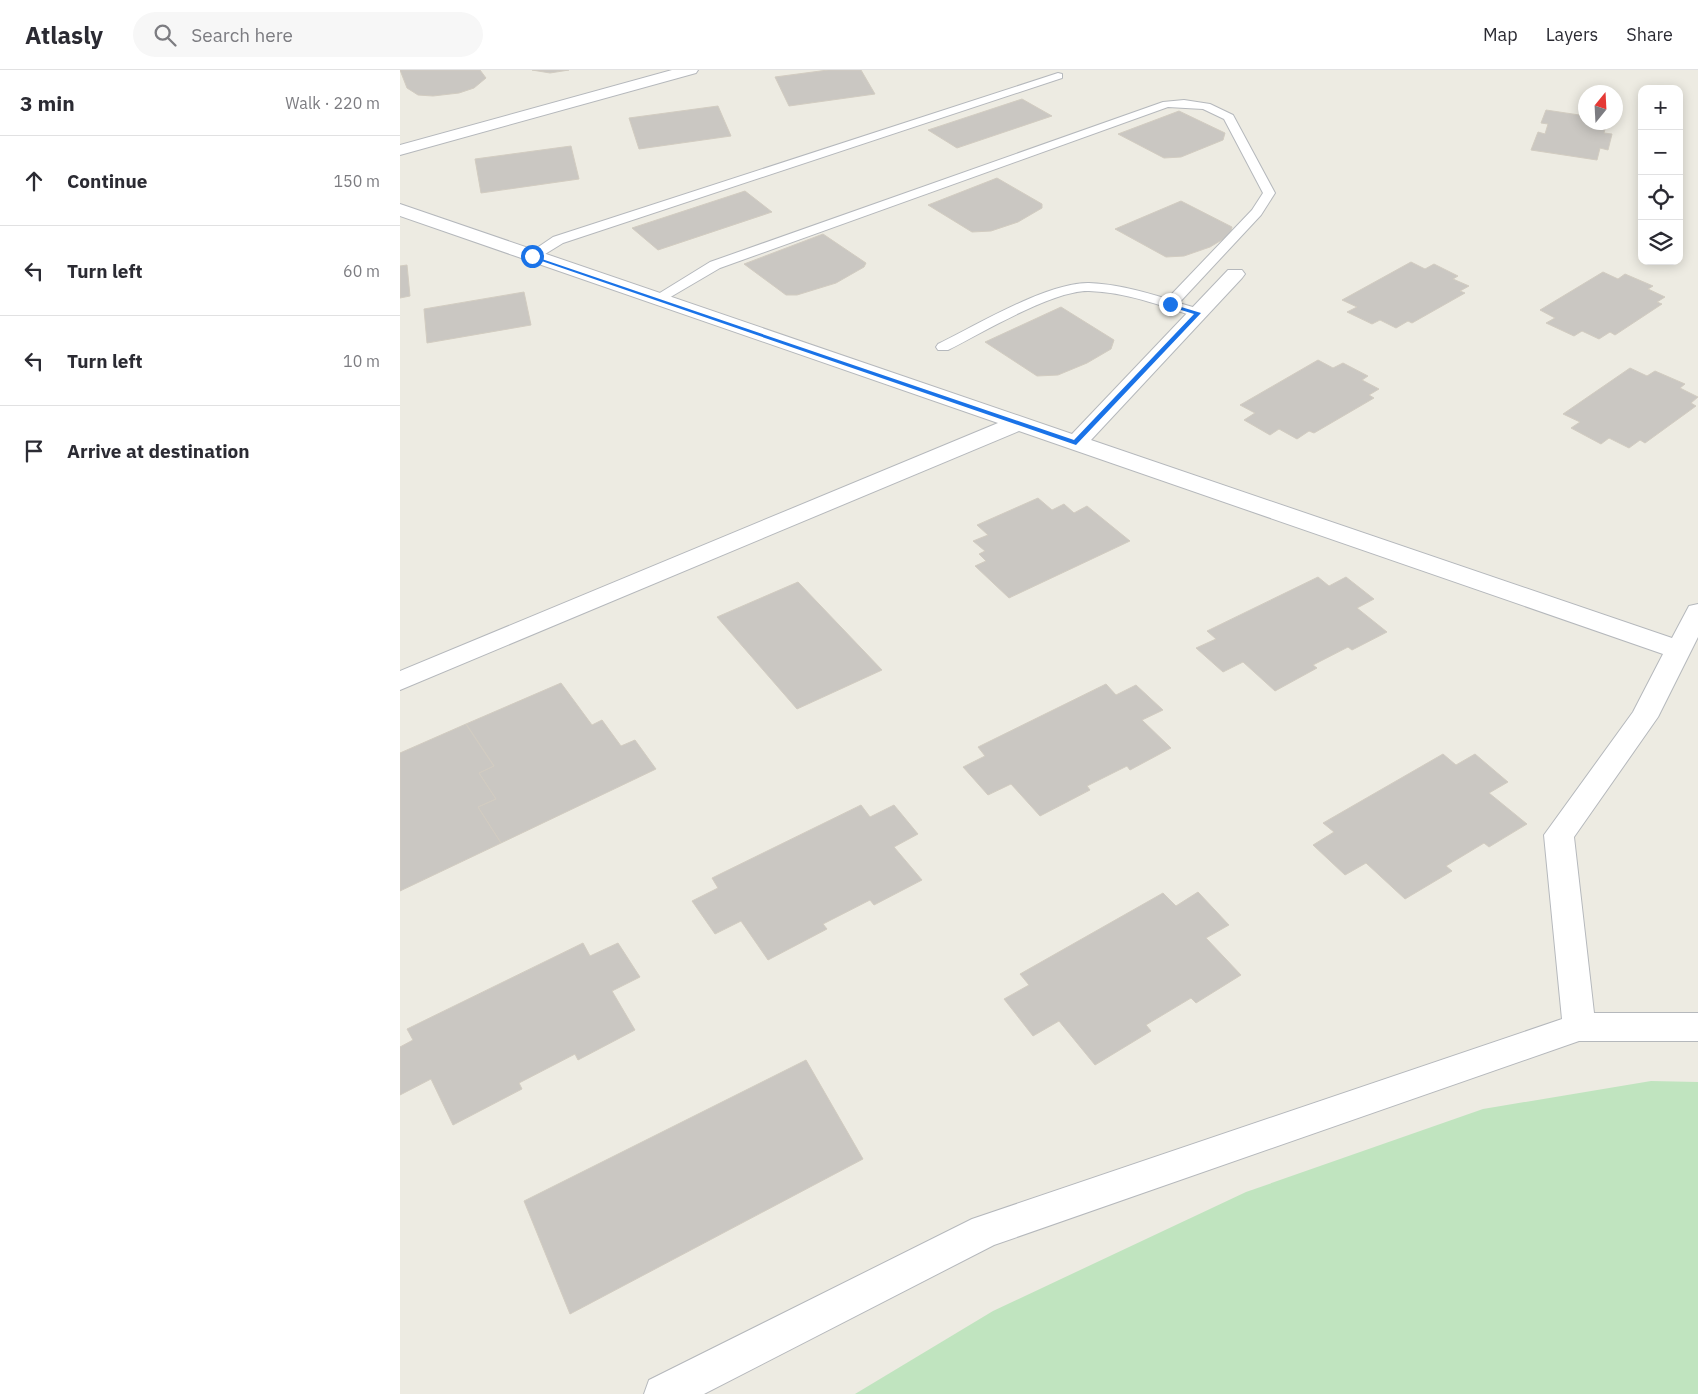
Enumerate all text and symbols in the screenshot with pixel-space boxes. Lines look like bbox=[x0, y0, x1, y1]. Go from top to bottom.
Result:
search box bbox=[133, 12, 483, 57]
text: Atlasly bbox=[25, 19, 103, 51]
icon: search bbox=[151, 21, 179, 49]
text: Search here bbox=[191, 23, 293, 47]
text: Map bbox=[1483, 23, 1518, 46]
text: Layers bbox=[1546, 23, 1598, 46]
text: Share bbox=[1626, 23, 1673, 46]
north arrow bbox=[1578, 85, 1623, 130]
map controls bbox=[1638, 85, 1683, 265]
button: + bbox=[1638, 85, 1683, 130]
text: 3 min bbox=[20, 89, 75, 117]
text: Walk · 220 m bbox=[285, 93, 380, 113]
button: − bbox=[1638, 130, 1683, 175]
icon: ahead bbox=[20, 167, 48, 195]
text: Continue bbox=[67, 169, 147, 193]
text: 150 m bbox=[333, 171, 380, 191]
button: locate bbox=[1638, 175, 1683, 220]
button: layers bbox=[1638, 220, 1683, 265]
route start bbox=[521, 245, 544, 268]
icon: left bbox=[20, 257, 48, 285]
text: Turn left bbox=[67, 259, 143, 283]
text: 60 m bbox=[343, 261, 380, 281]
route end bbox=[1159, 293, 1182, 316]
icon: left bbox=[20, 347, 48, 375]
text: Turn left bbox=[67, 349, 143, 373]
text: 10 m bbox=[343, 351, 380, 371]
icon: arrive bbox=[20, 437, 48, 465]
text: Arrive at destination bbox=[67, 439, 250, 463]

